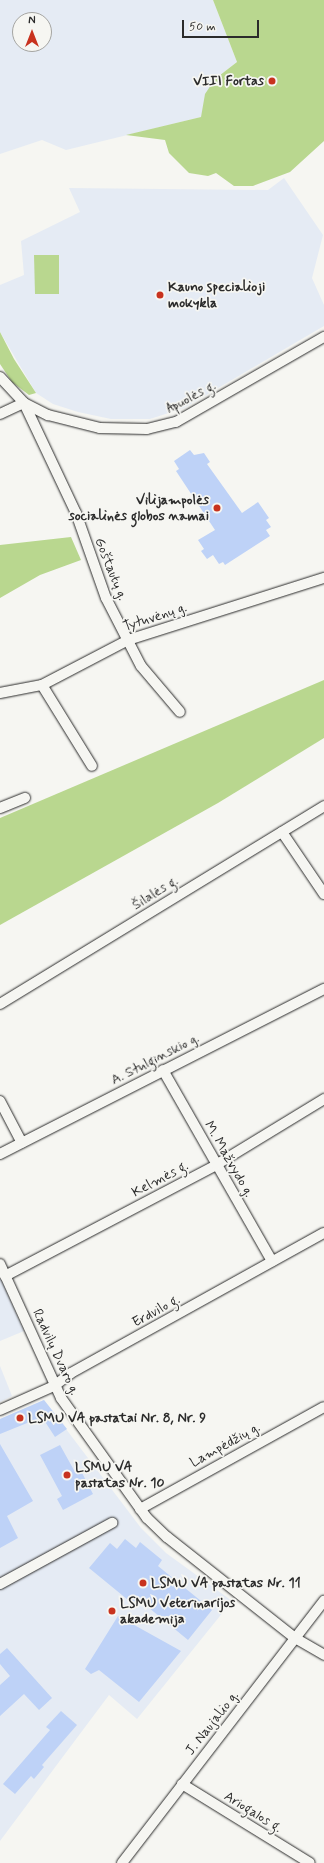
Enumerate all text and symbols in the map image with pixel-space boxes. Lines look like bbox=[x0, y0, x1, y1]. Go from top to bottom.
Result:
north arrow bbox=[12, 12, 52, 52]
scale bar bbox=[184, 12, 261, 38]
text: N bbox=[28, 14, 36, 28]
text: 50 m bbox=[189, 19, 216, 35]
place label: VIII Fortas bbox=[193, 73, 264, 89]
marker: VIII Fortas bbox=[267, 76, 277, 86]
place label: Kauno specialioji mokykla bbox=[168, 279, 265, 312]
marker: Kauno specialioji mokykla bbox=[155, 290, 165, 300]
street label: Apuolės g. bbox=[164, 377, 218, 417]
place label: Vilijampolės socialinės globos namai bbox=[71, 492, 209, 524]
marker: Vilijampolės socialinės globos namai bbox=[212, 503, 222, 513]
street label: Goštautų g. bbox=[91, 535, 131, 603]
street label: Tytuvėnų g. bbox=[121, 599, 189, 635]
street label: Šilalės g. bbox=[129, 872, 181, 914]
street label: A. Stulginskio g. bbox=[108, 1030, 202, 1088]
street label: M. Mažvydo g. bbox=[200, 1118, 258, 1200]
street label: Kelmės g. bbox=[129, 1157, 191, 1201]
street label: Erdvilo g. bbox=[129, 1291, 183, 1331]
street label: Radvilų Dvaro g. bbox=[29, 1306, 83, 1398]
place label: LSMU VA pastatai Nr. 8, Nr. 9 bbox=[28, 1410, 205, 1426]
marker: LSMU VA pastatai Nr. 8, Nr. 9 bbox=[15, 1413, 25, 1423]
street label: Lampėdžių g. bbox=[187, 1419, 263, 1471]
place label: LSMU VA pastatas Nr. 10 bbox=[75, 1459, 165, 1492]
marker: LSMU VA pastatas Nr. 10 bbox=[62, 1470, 72, 1480]
place label: LSMU VA pastatas Nr. 11 bbox=[151, 1575, 300, 1591]
marker: LSMU VA pastatas Nr. 11 bbox=[138, 1578, 148, 1588]
place label: LSMU Veterinarijos akademija bbox=[120, 1595, 235, 1628]
marker: LSMU Veterinarijos akademija bbox=[107, 1606, 117, 1616]
street label: J. Naujalio g. bbox=[182, 1688, 242, 1758]
street label: Ariogalos g. bbox=[221, 1788, 285, 1836]

